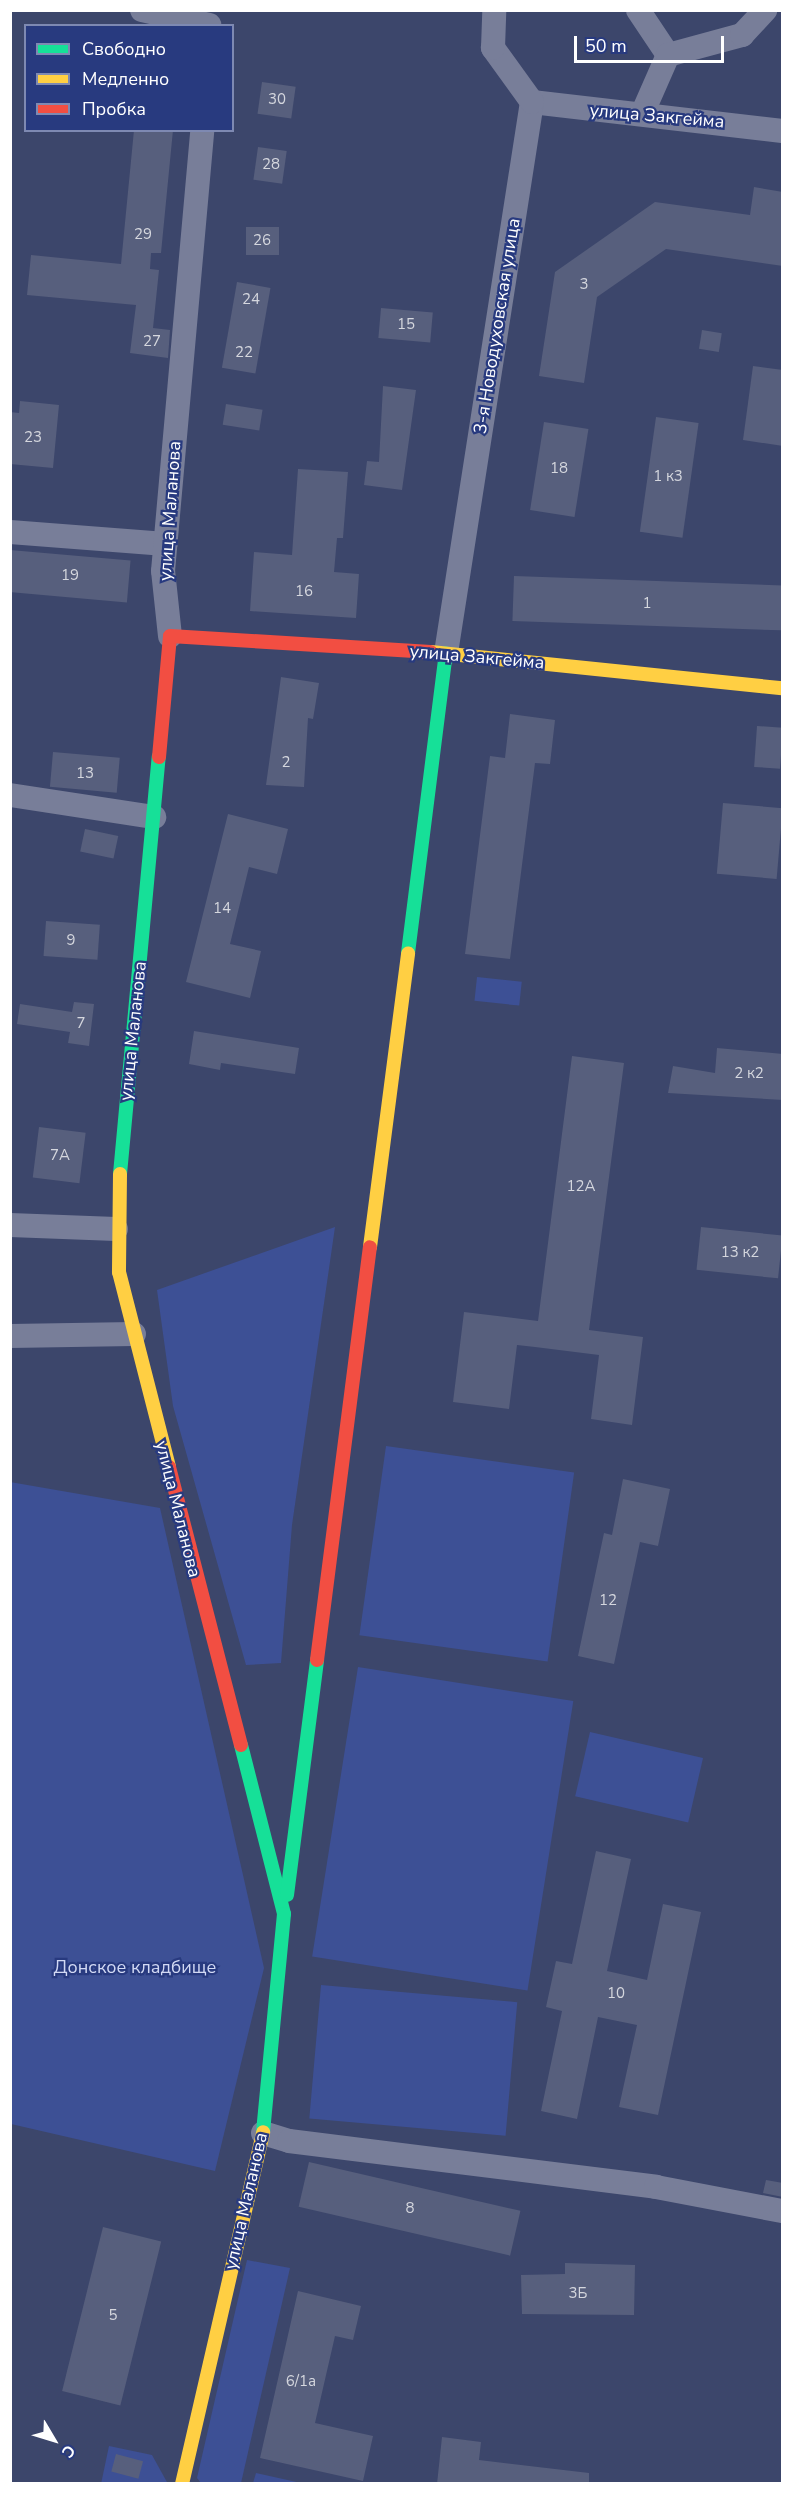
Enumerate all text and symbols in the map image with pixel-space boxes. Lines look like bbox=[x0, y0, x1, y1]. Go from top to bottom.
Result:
legend bbox=[24, 24, 234, 132]
scale bar bbox=[577, 24, 727, 62]
text: 50 m bbox=[585, 34, 627, 58]
text: Свободно bbox=[82, 37, 166, 61]
text: Медленно bbox=[82, 67, 169, 91]
house number: 30 bbox=[268, 91, 286, 109]
text: Пробка bbox=[82, 97, 146, 121]
street label: улица Закгейма bbox=[589, 99, 725, 133]
house number: 28 bbox=[262, 156, 280, 174]
street label: 3-я Новодуховская улица bbox=[469, 216, 525, 436]
house number: 29 bbox=[134, 226, 152, 244]
house number: 26 bbox=[253, 232, 271, 250]
house number: 3 bbox=[580, 276, 588, 294]
house number: 24 bbox=[242, 291, 260, 309]
house number: 15 bbox=[397, 316, 415, 334]
house number: 27 bbox=[143, 333, 161, 351]
house number: 22 bbox=[235, 344, 253, 362]
house number: 23 bbox=[24, 429, 42, 447]
street label: улица Маланова bbox=[154, 440, 186, 582]
house number: 18 bbox=[550, 460, 568, 478]
house number: 1 к3 bbox=[653, 468, 683, 486]
house number: 19 bbox=[61, 567, 79, 585]
house number: 16 bbox=[295, 583, 313, 601]
house number: 1 bbox=[643, 595, 651, 613]
street label: улица Закгейма bbox=[409, 640, 545, 674]
house number: 2 bbox=[282, 754, 290, 772]
house number: 13 bbox=[76, 765, 94, 783]
house number: 14 bbox=[213, 900, 231, 918]
house number: 9 bbox=[67, 932, 75, 950]
street label: улица Маланова bbox=[115, 960, 151, 1102]
house number: 7 bbox=[77, 1015, 85, 1033]
house number: 2 к2 bbox=[734, 1065, 764, 1083]
house number: 7А bbox=[50, 1147, 70, 1165]
house number: 12А bbox=[567, 1178, 595, 1196]
house number: 13 к2 bbox=[721, 1244, 759, 1262]
street label: улица Маланова bbox=[151, 1438, 205, 1580]
house number: 12 bbox=[599, 1592, 617, 1610]
park label: Донское кладбище bbox=[54, 1956, 216, 1978]
house number: 10 bbox=[607, 1985, 625, 2003]
street label: улица Маланова bbox=[220, 2130, 272, 2272]
house number: 8 bbox=[406, 2200, 414, 2218]
house number: 3Б bbox=[569, 2285, 587, 2303]
house number: 5 bbox=[109, 2307, 117, 2325]
house number: 6/1а bbox=[286, 2373, 316, 2391]
north arrow bbox=[24, 2410, 84, 2470]
text: С bbox=[56, 2440, 80, 2462]

